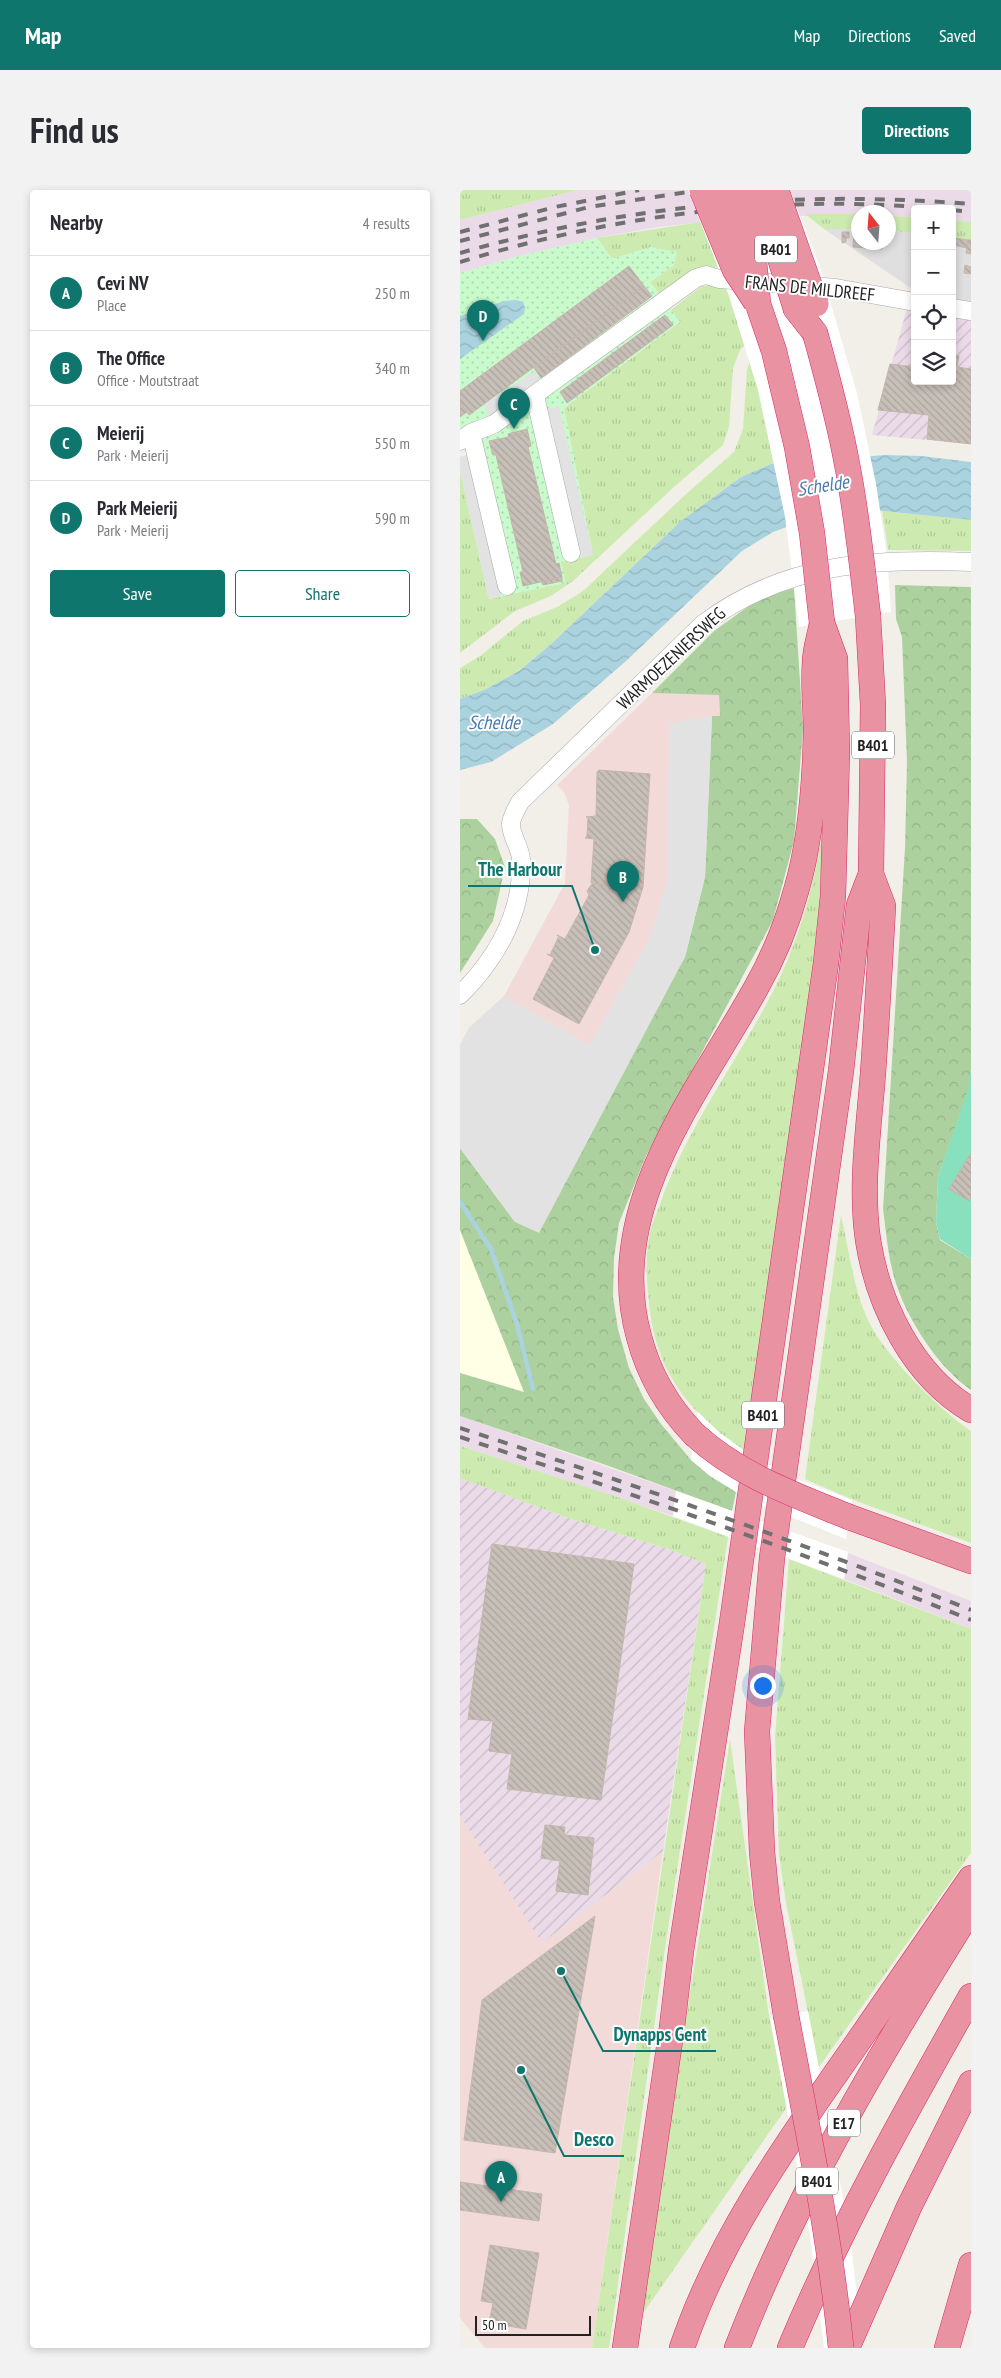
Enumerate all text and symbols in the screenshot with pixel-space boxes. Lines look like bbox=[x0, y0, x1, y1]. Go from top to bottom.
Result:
text: Map bbox=[25, 20, 62, 51]
text: Map bbox=[794, 24, 820, 47]
text: Directions bbox=[848, 24, 911, 47]
text: Saved bbox=[939, 24, 976, 47]
text: Find us bbox=[30, 107, 119, 153]
button: Directions bbox=[862, 107, 971, 154]
north arrow bbox=[851, 205, 896, 250]
map controls bbox=[911, 205, 956, 385]
button: + bbox=[911, 205, 956, 250]
text: Nearby bbox=[50, 209, 103, 236]
text: 4 results bbox=[363, 213, 410, 233]
road number: B401 bbox=[755, 236, 797, 262]
button: − bbox=[911, 250, 956, 295]
street label: FRANS DE MILDREEF bbox=[744, 270, 876, 306]
text: Cevi NV bbox=[97, 271, 149, 295]
text: A bbox=[62, 283, 70, 303]
text: 250 m bbox=[375, 283, 410, 303]
text: Place bbox=[97, 295, 126, 315]
button: locate bbox=[911, 295, 956, 340]
pin: D bbox=[467, 300, 499, 341]
button: layers bbox=[911, 340, 956, 385]
text: The Office bbox=[97, 346, 165, 370]
text: B bbox=[62, 358, 70, 378]
text: 340 m bbox=[375, 358, 410, 378]
text: Office · Moutstraat bbox=[97, 370, 199, 390]
pin: C bbox=[498, 388, 530, 429]
text: Meierij bbox=[97, 421, 144, 445]
text: C bbox=[62, 433, 70, 453]
text: 550 m bbox=[375, 433, 410, 453]
text: Park · Meierij bbox=[97, 445, 169, 465]
water label: Schelde bbox=[796, 469, 851, 501]
text: Park Meierij bbox=[97, 496, 178, 520]
text: D bbox=[62, 508, 70, 528]
text: 590 m bbox=[375, 508, 410, 528]
text: Park · Meierij bbox=[97, 520, 169, 540]
button: Save bbox=[50, 570, 225, 617]
button: Share bbox=[235, 570, 410, 617]
street label: WARMOEZENIERSWEG bbox=[612, 602, 730, 714]
water label: Schelde bbox=[468, 710, 521, 734]
road number: B401 bbox=[852, 732, 894, 758]
callout: The Harbour bbox=[468, 852, 572, 886]
text: The Harbour bbox=[478, 857, 562, 881]
pin: B bbox=[607, 861, 639, 902]
road number: B401 bbox=[742, 1402, 784, 1428]
your location bbox=[750, 1673, 776, 1699]
callout: Dynapps Gent bbox=[603, 2017, 716, 2051]
text: Dynapps Gent bbox=[613, 2022, 707, 2046]
road number: E17 bbox=[828, 2110, 860, 2136]
callout: Desco bbox=[564, 2122, 624, 2156]
text: Desco bbox=[574, 2127, 614, 2151]
pin: A bbox=[485, 2161, 517, 2202]
road number: B401 bbox=[796, 2168, 838, 2194]
scale bar bbox=[475, 2313, 591, 2336]
text: 50 m bbox=[482, 2316, 507, 2334]

